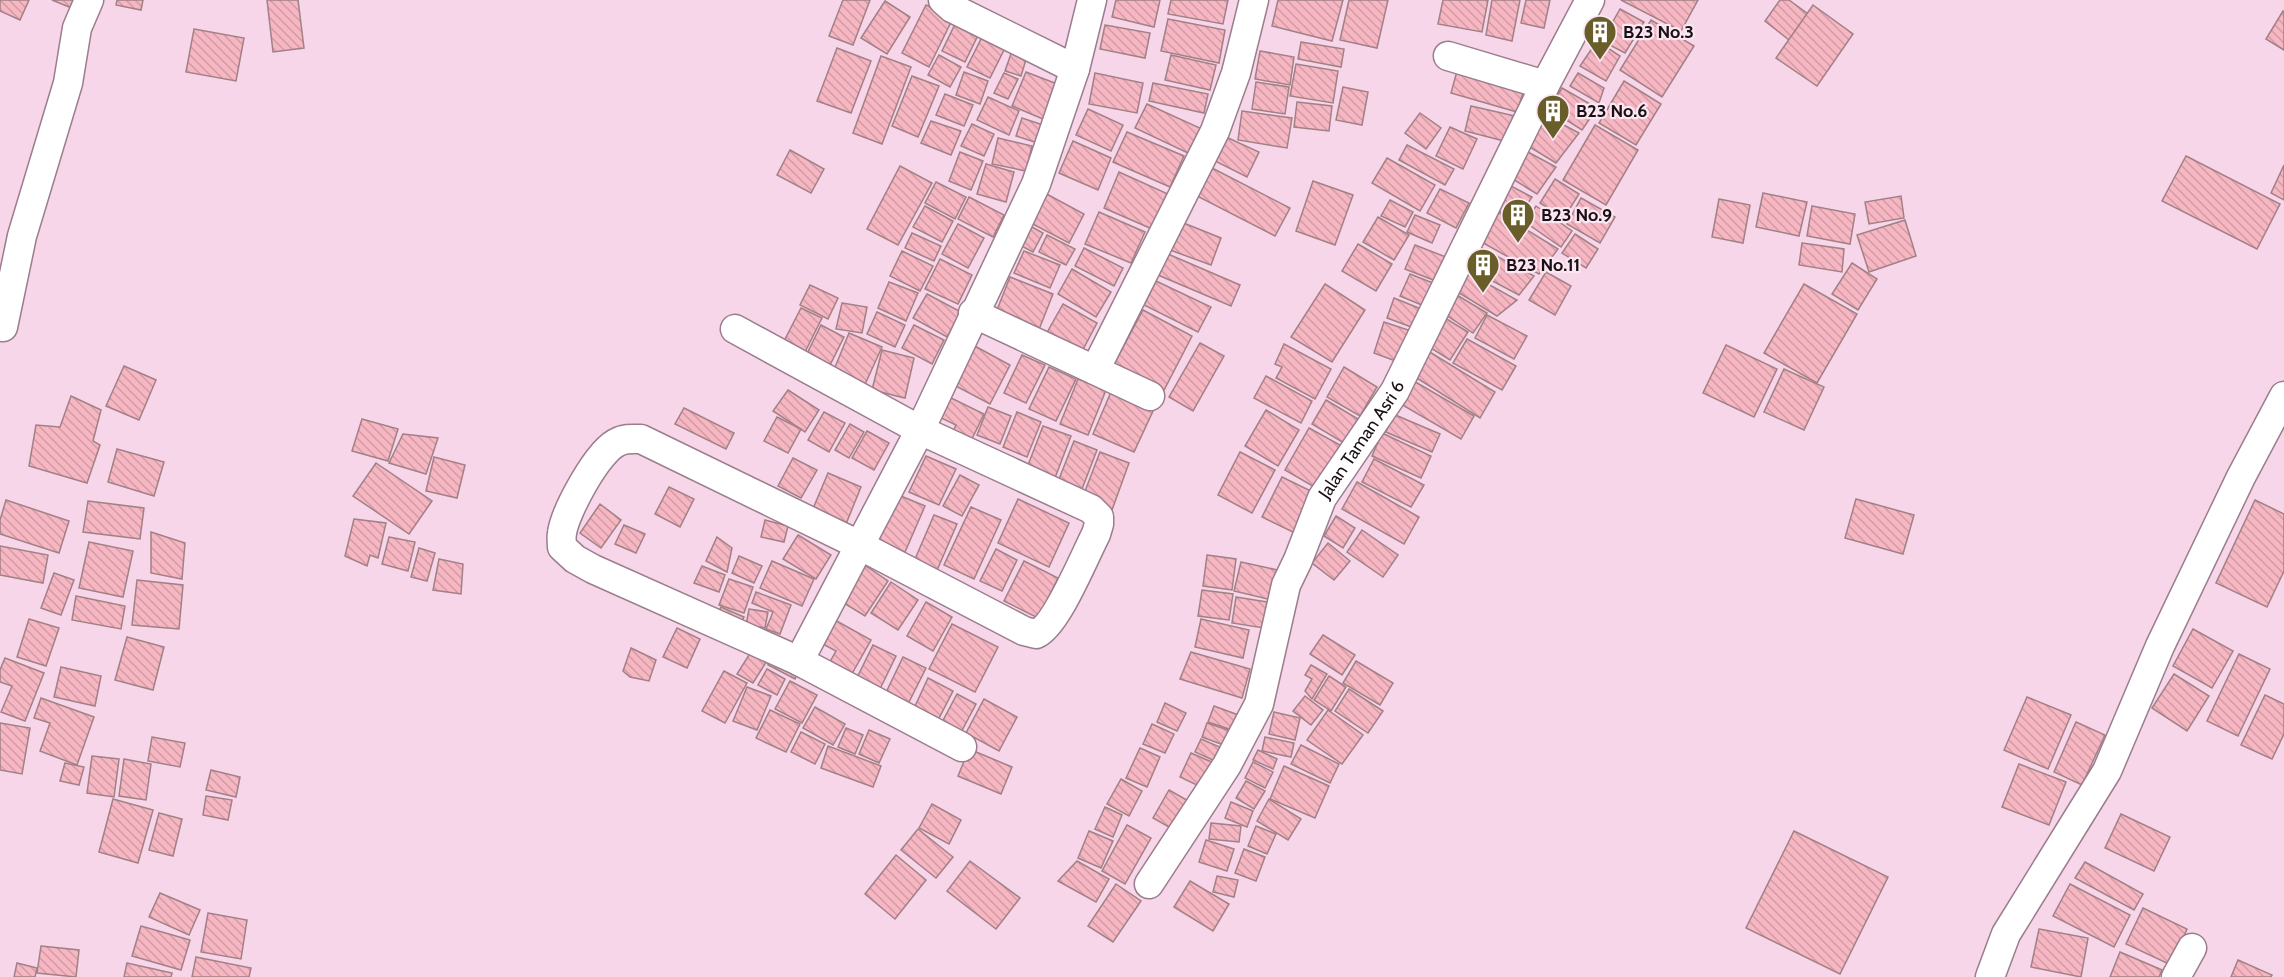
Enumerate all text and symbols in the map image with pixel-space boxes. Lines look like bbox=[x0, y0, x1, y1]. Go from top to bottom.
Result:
building icon: B23 No.3 bbox=[1582, 14, 1618, 61]
place label: B23 No.3 bbox=[1623, 21, 1694, 43]
building icon: B23 No.6 bbox=[1535, 93, 1571, 140]
place label: B23 No.6 bbox=[1576, 100, 1647, 122]
building icon: B23 No.9 bbox=[1500, 197, 1536, 244]
place label: B23 No.9 bbox=[1541, 204, 1612, 226]
building icon: B23 No.11 bbox=[1465, 247, 1501, 294]
place label: B23 No.11 bbox=[1506, 254, 1580, 276]
street label: Jalan Taman Asri 6 bbox=[1313, 377, 1409, 504]

